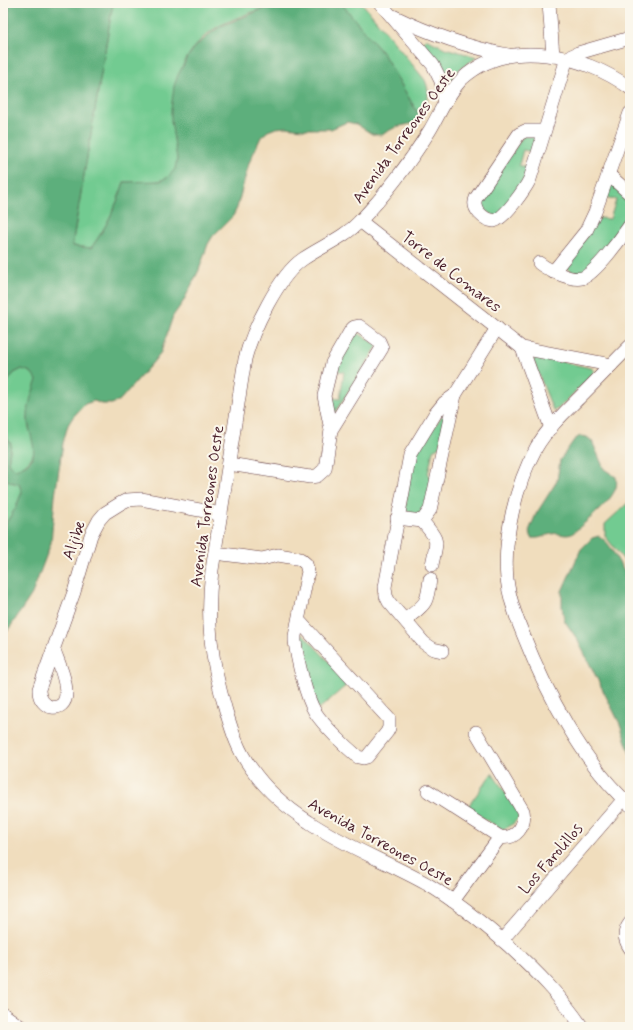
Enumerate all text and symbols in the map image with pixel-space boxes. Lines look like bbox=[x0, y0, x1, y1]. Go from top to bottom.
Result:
street label: Avenida Torreones Oeste bbox=[348, 64, 461, 208]
street label: Torre de Comares bbox=[397, 227, 505, 318]
street label: Avenida Torreones Oeste bbox=[186, 424, 229, 588]
street label: Aljibe bbox=[58, 518, 91, 563]
street label: Avenida Torreones Oeste bbox=[304, 794, 457, 891]
street label: Los Farolillos bbox=[514, 819, 588, 899]

